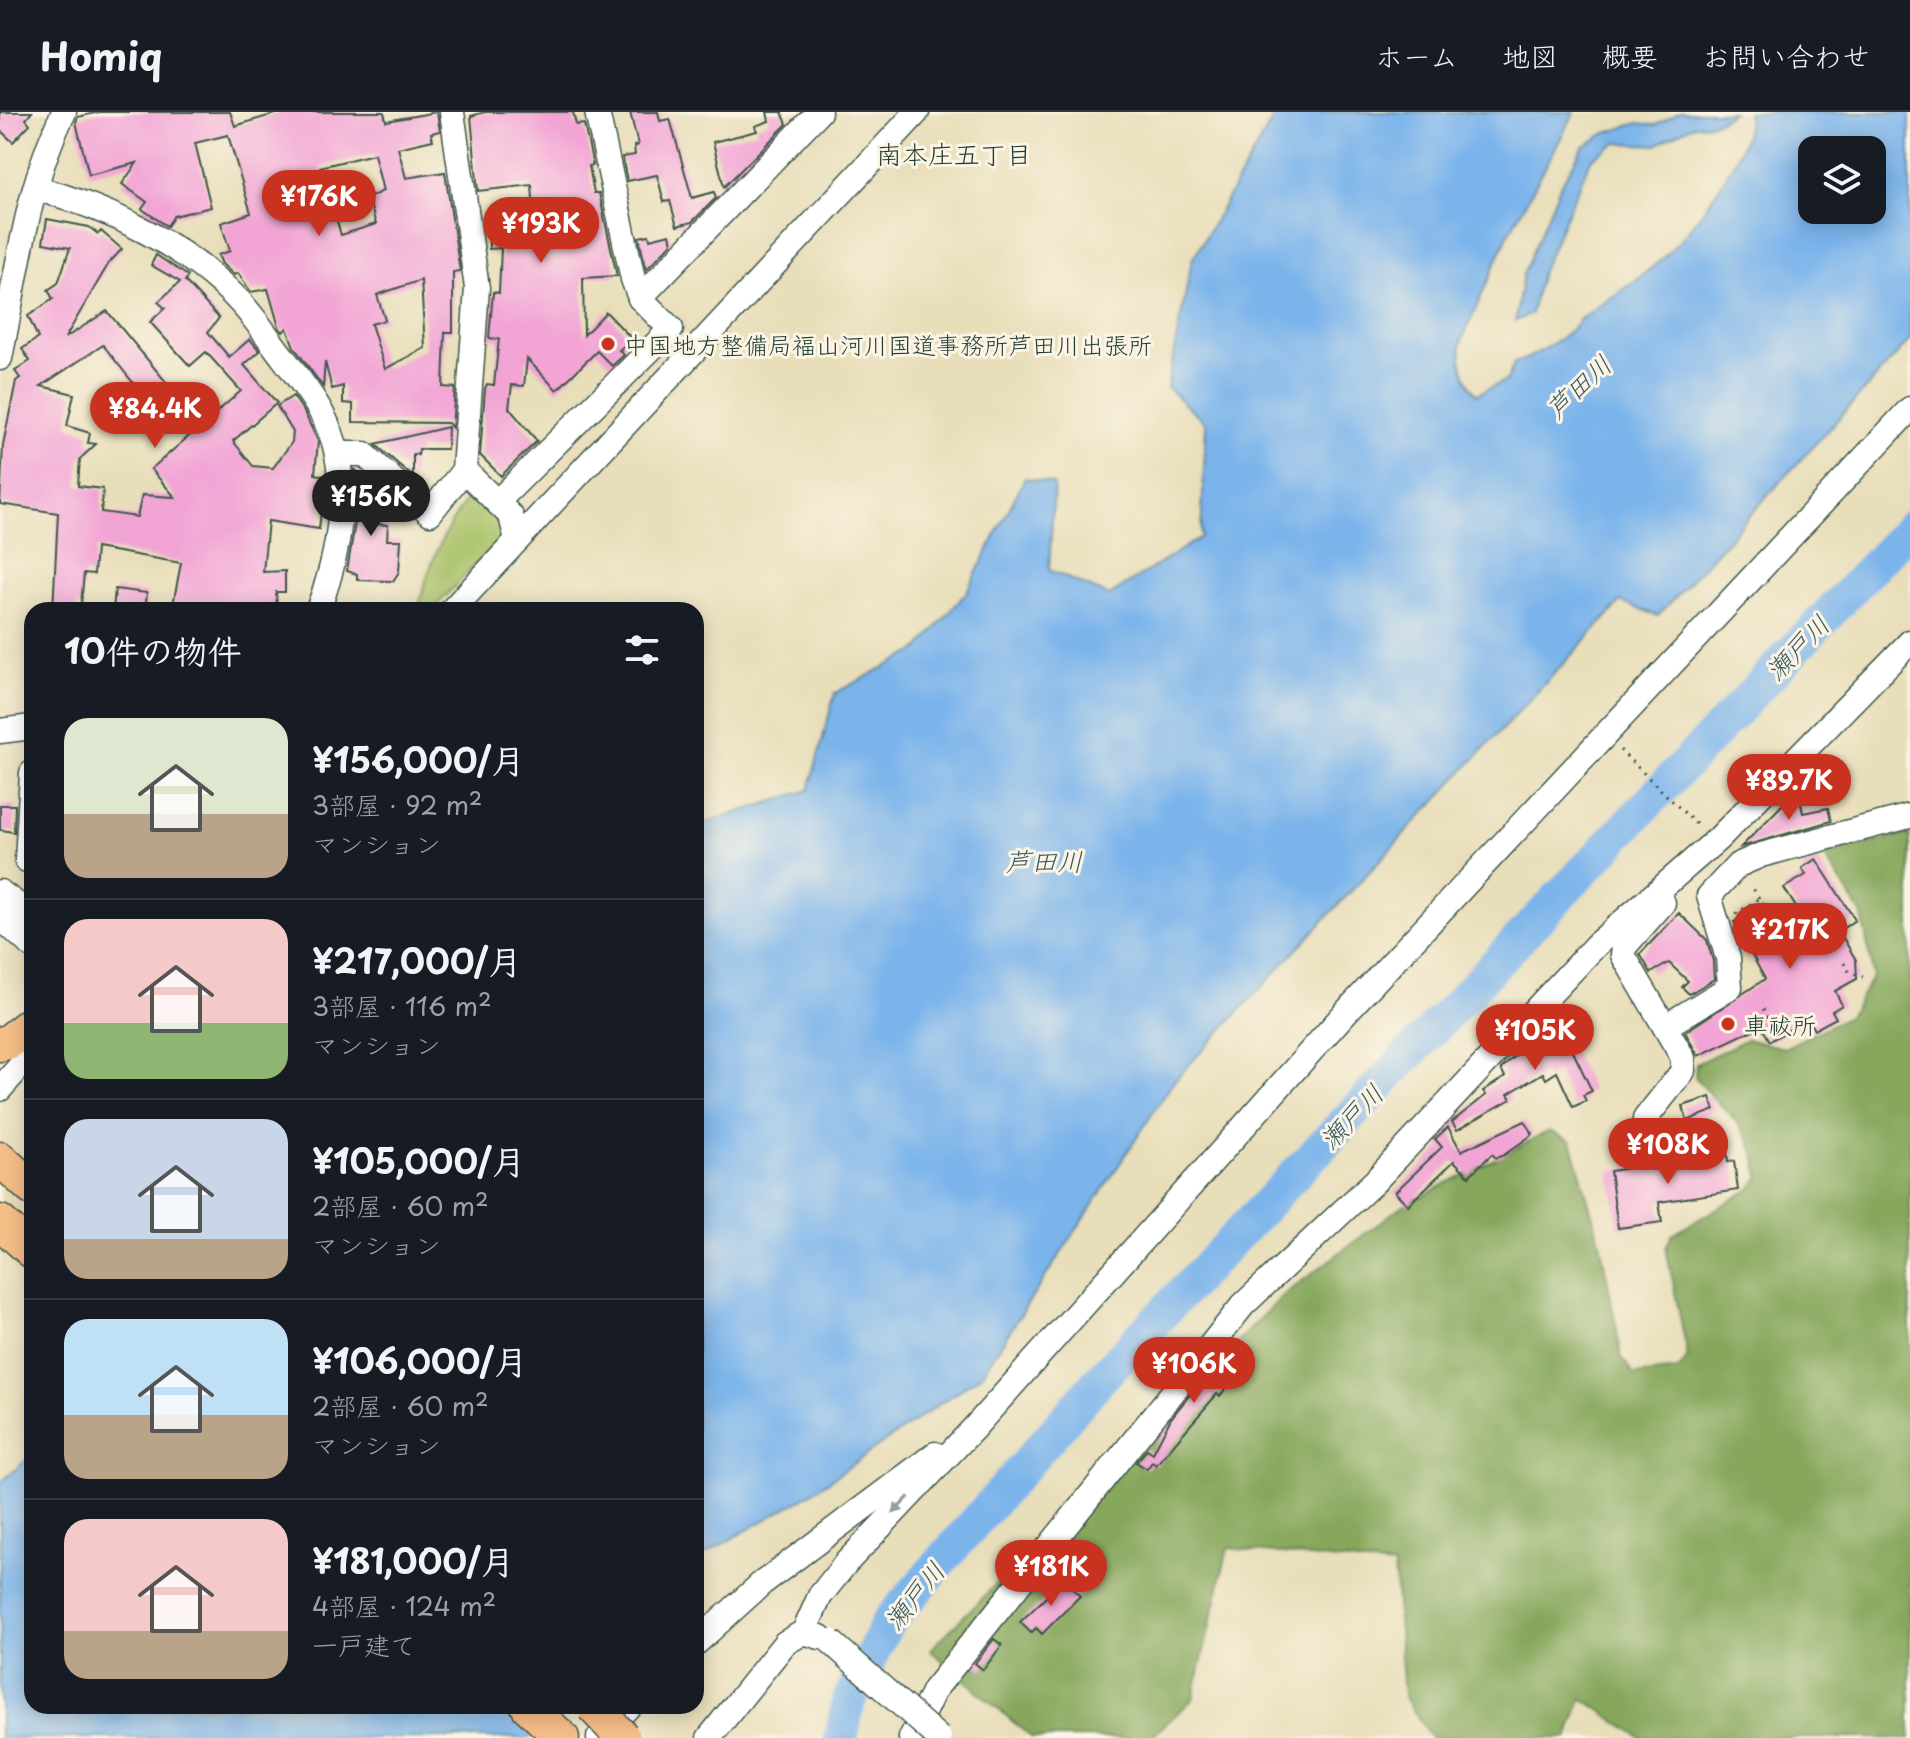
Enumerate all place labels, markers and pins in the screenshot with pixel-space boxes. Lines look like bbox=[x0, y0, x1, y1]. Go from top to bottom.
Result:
pin: ¥176K bbox=[263, 170, 375, 238]
pin: ¥193K bbox=[485, 197, 597, 265]
place label: 中国地方整備局福山河川国道事務所芦田川出張所 bbox=[624, 326, 1152, 362]
marker: 中国地方整備局福山河川国道事務所芦田川出張所 bbox=[599, 335, 617, 353]
pin: ¥84.4K bbox=[90, 382, 220, 450]
pin: ¥156K bbox=[315, 470, 427, 538]
pin: ¥89.7K bbox=[1724, 754, 1854, 822]
pin: ¥217K bbox=[1734, 903, 1846, 971]
pin: ¥105K bbox=[1479, 1004, 1591, 1072]
place label: 車祓所 bbox=[1744, 1006, 1816, 1042]
marker: 車祓所 bbox=[1719, 1015, 1737, 1033]
pin: ¥108K bbox=[1612, 1118, 1724, 1186]
pin: ¥106K bbox=[1138, 1337, 1250, 1405]
pin: ¥181K bbox=[995, 1540, 1107, 1608]

